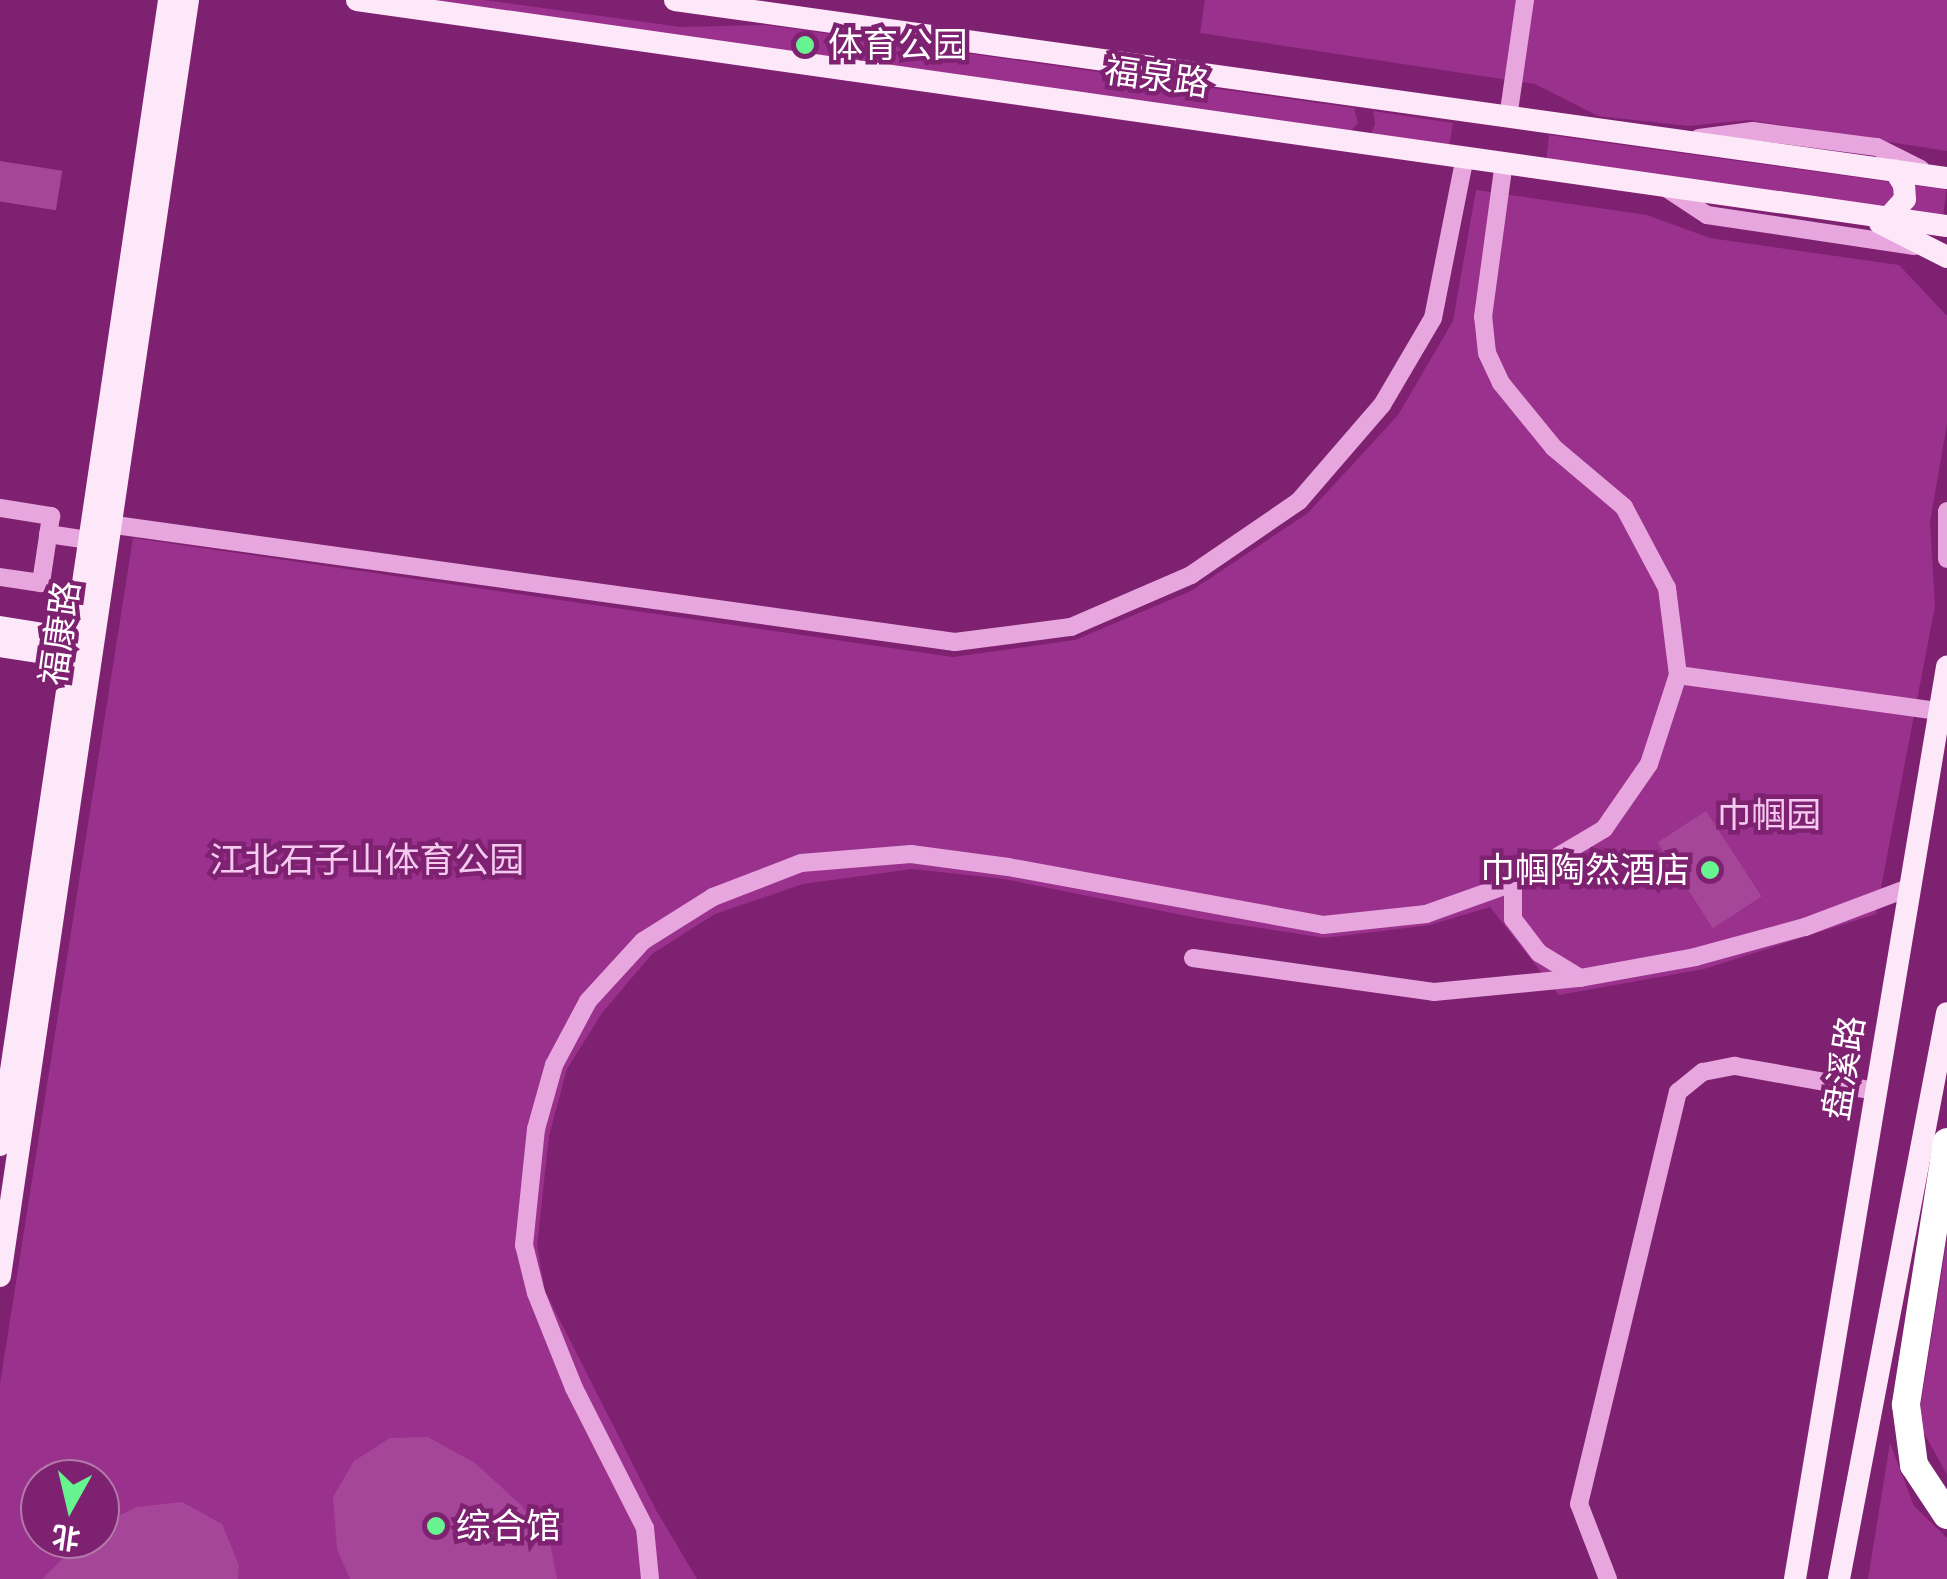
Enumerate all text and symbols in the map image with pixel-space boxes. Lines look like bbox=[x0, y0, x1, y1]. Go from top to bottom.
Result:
place label: 体育公园 bbox=[828, 24, 968, 66]
marker: 体育公园 bbox=[792, 32, 818, 58]
street label: 福泉路 bbox=[1102, 49, 1212, 105]
street label: 福康路 bbox=[32, 578, 88, 688]
park label: 巾帼园 bbox=[1717, 794, 1821, 836]
park label: 江北石子山体育公园 bbox=[210, 839, 524, 881]
place label: 巾帼陶然酒店 bbox=[1480, 849, 1690, 891]
marker: 巾帼陶然酒店 bbox=[1699, 859, 1721, 881]
street label: 盘溪路 bbox=[1815, 1013, 1873, 1123]
north arrow bbox=[20, 1459, 120, 1559]
place label: 综合馆 bbox=[456, 1505, 561, 1547]
marker: 综合馆 bbox=[425, 1515, 447, 1537]
text: 北 bbox=[50, 1519, 82, 1556]

